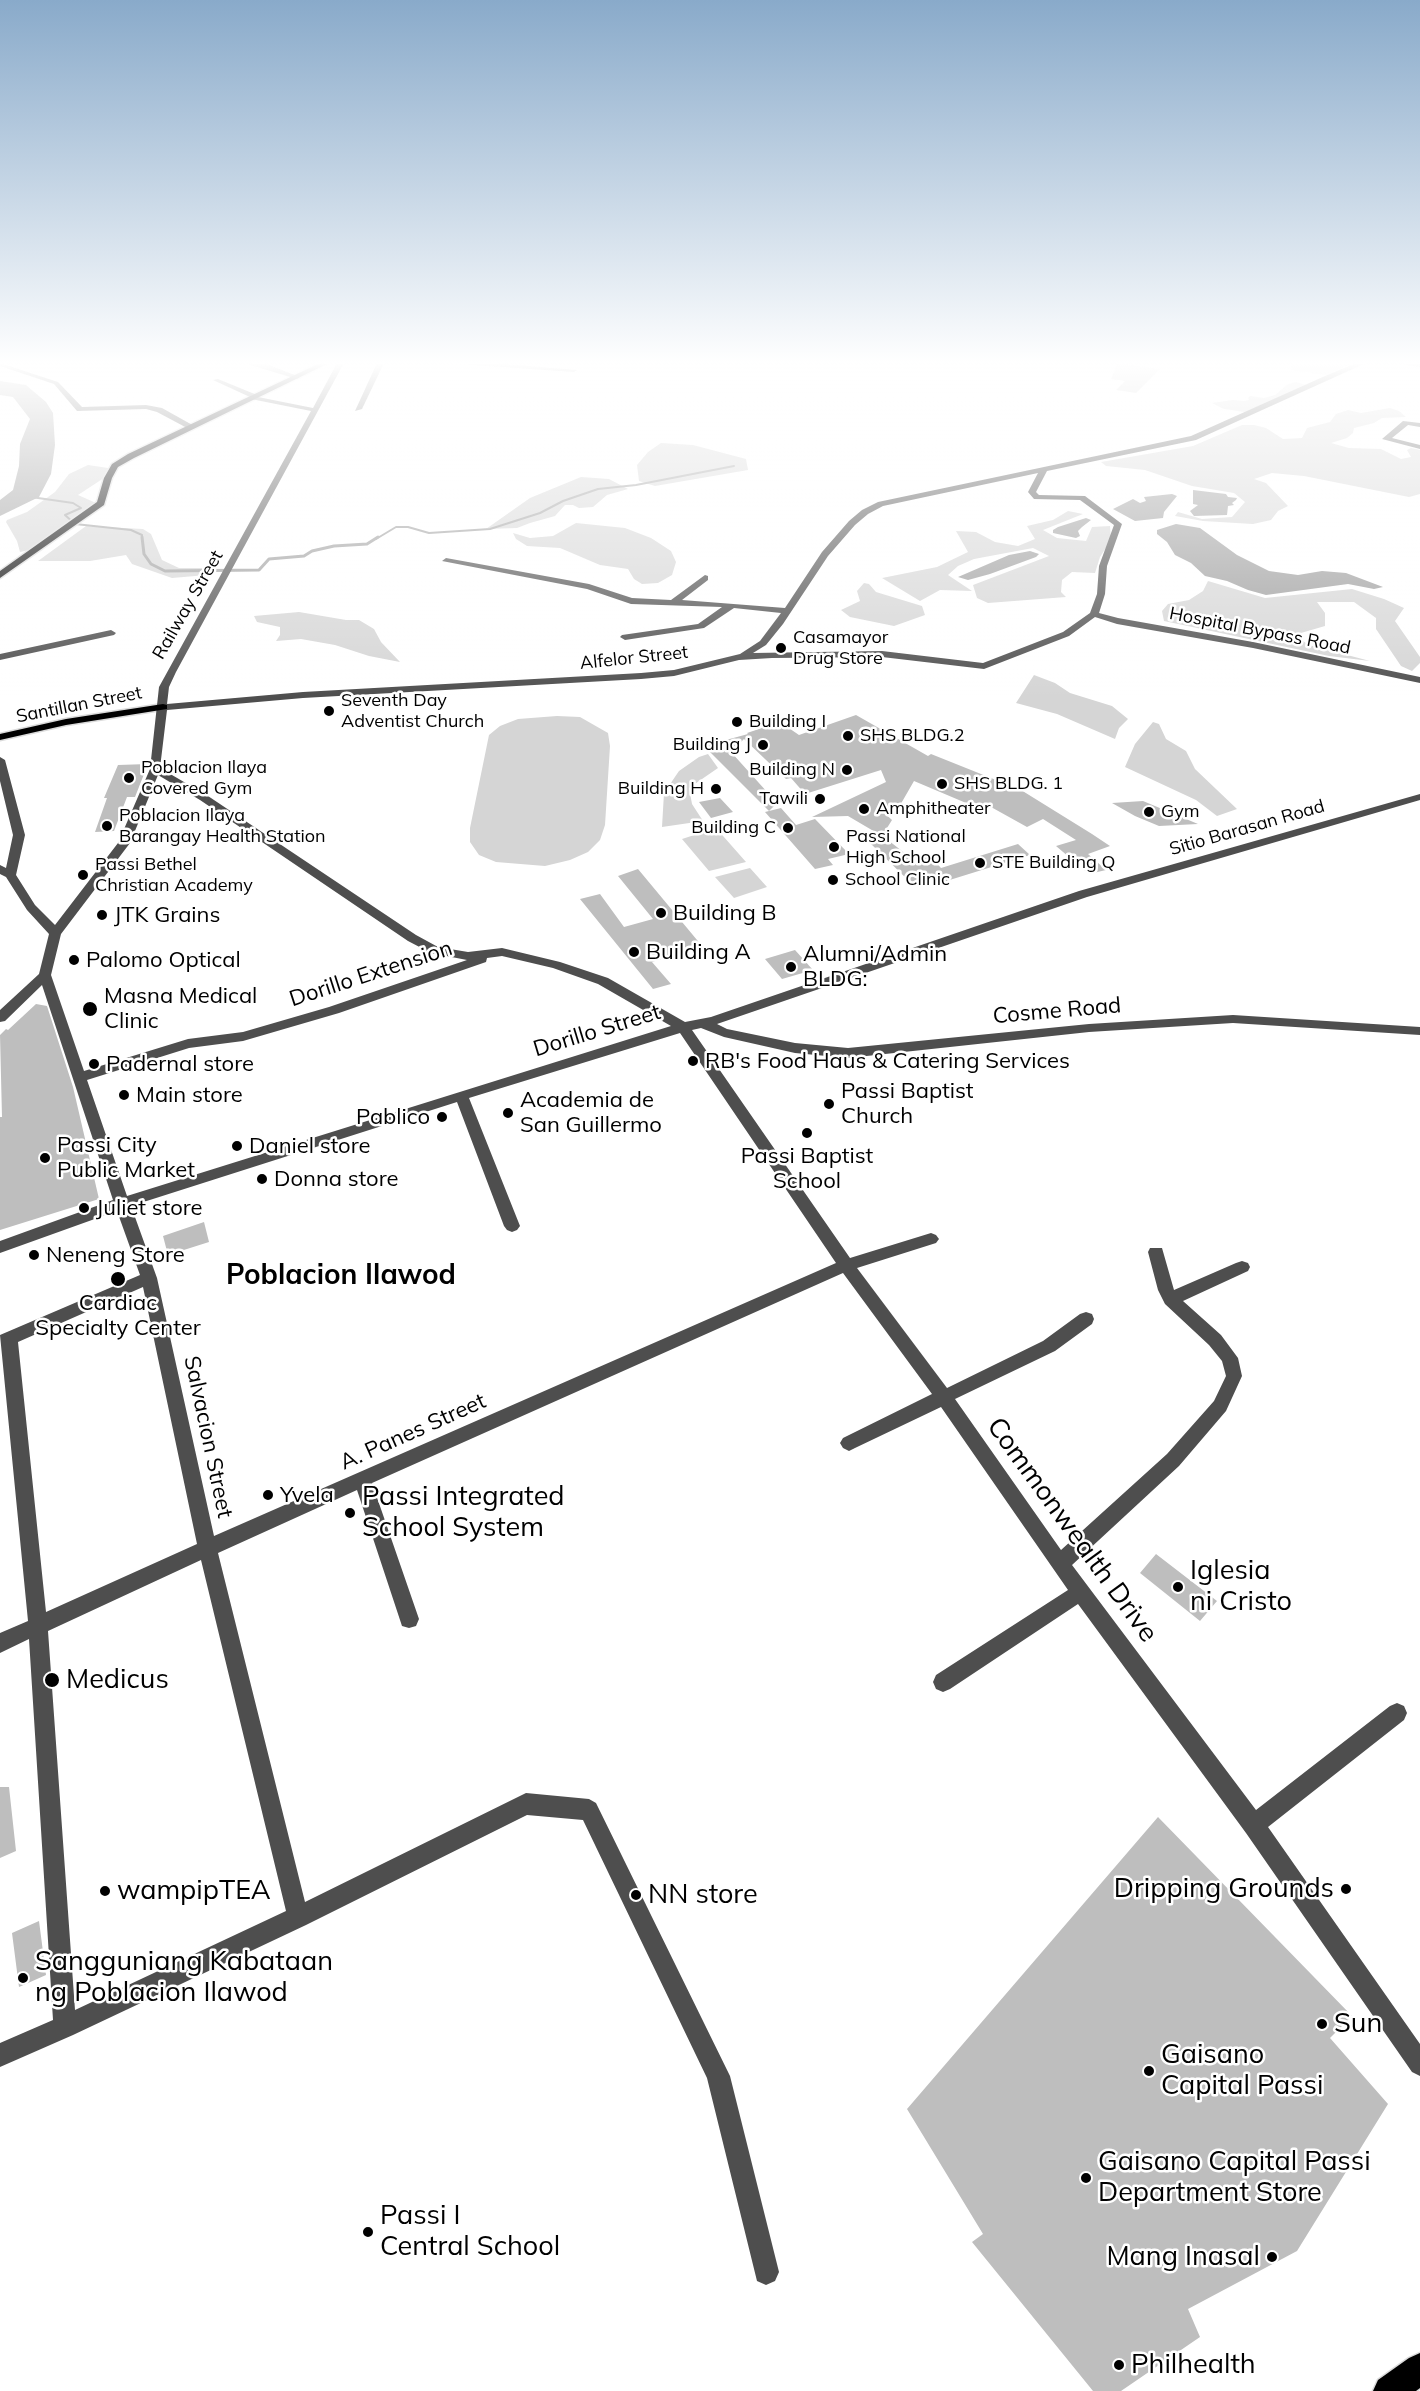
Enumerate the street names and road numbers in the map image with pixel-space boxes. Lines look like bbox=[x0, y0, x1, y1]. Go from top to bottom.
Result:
street label: Railway Street bbox=[148, 547, 228, 663]
street label: Hospital Bypass Road bbox=[1168, 603, 1352, 659]
street label: Alfelor Street bbox=[579, 642, 689, 674]
street label: Santillan Street bbox=[14, 682, 144, 728]
street label: Sitio Barasan Road bbox=[1167, 796, 1327, 860]
street label: Dorillo Extension bbox=[286, 935, 456, 1013]
street label: Cosme Road bbox=[992, 992, 1122, 1030]
street label: Dorillo Street bbox=[530, 999, 664, 1063]
street label: Salvacion Street bbox=[178, 1354, 238, 1520]
street label: A. Panes Street bbox=[336, 1388, 490, 1476]
street label: Commonwealth Drive bbox=[980, 1411, 1164, 1649]

